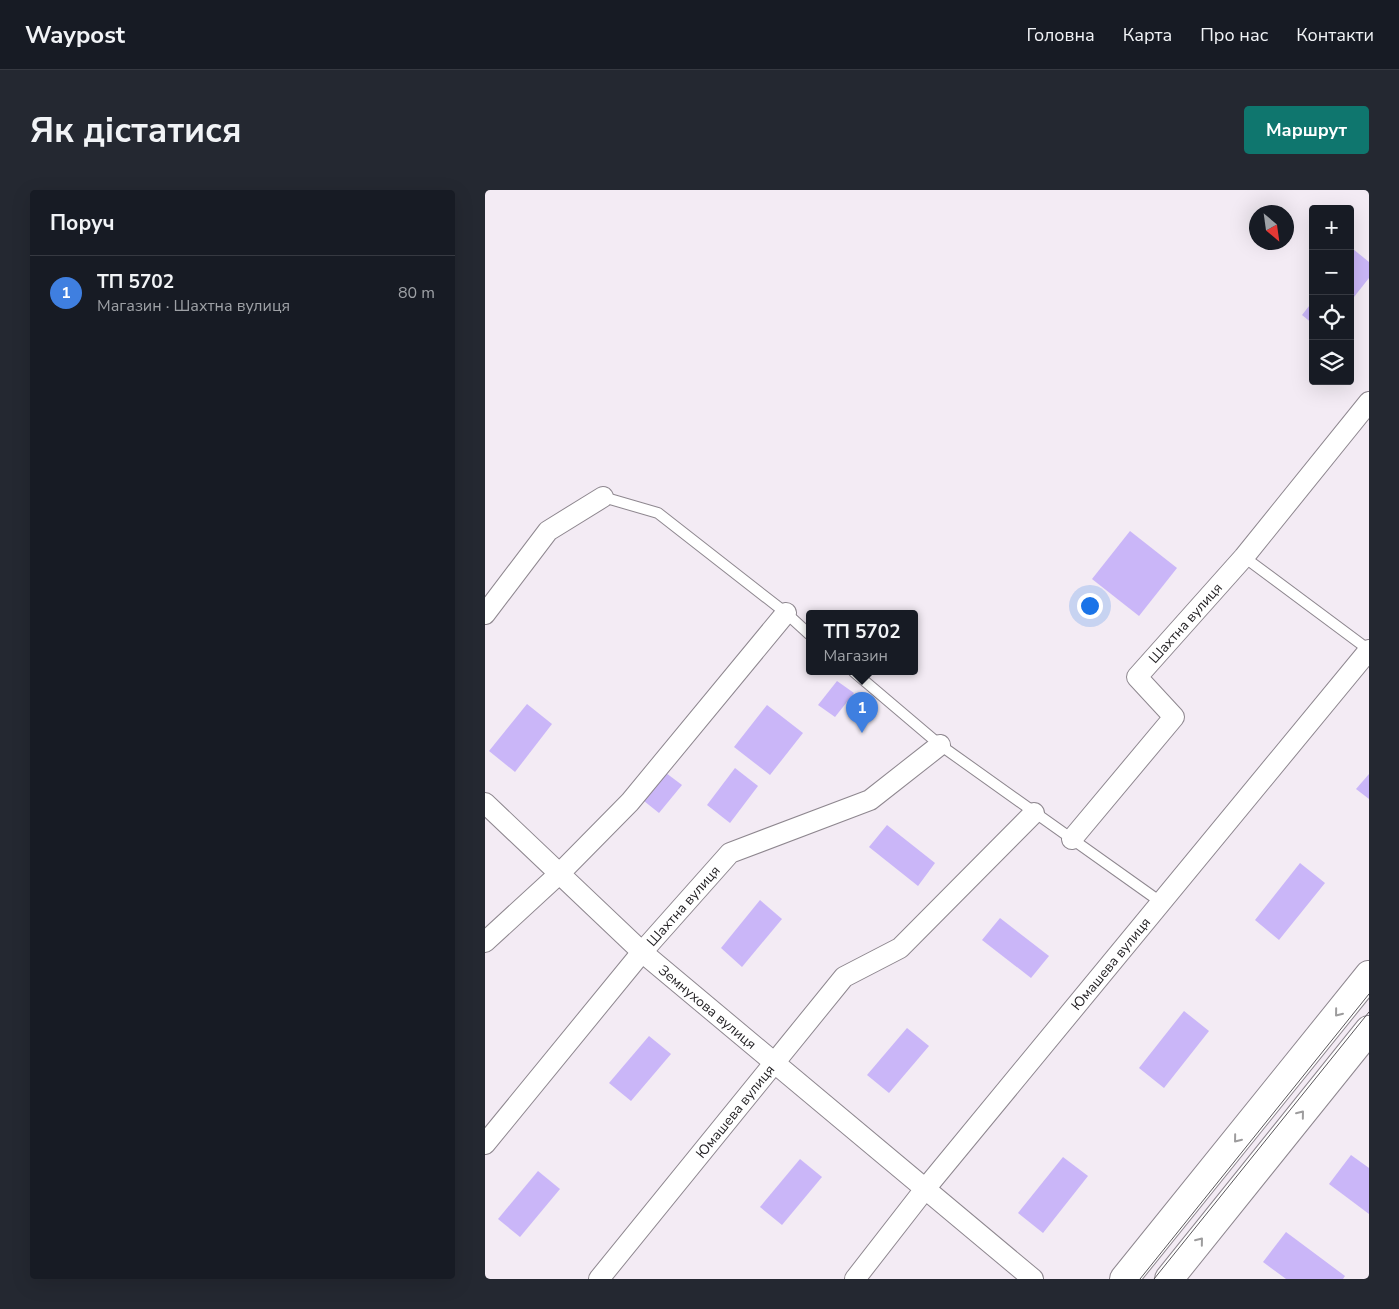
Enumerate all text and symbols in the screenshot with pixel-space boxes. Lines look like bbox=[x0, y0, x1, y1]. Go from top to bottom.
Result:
text: Waypost bbox=[25, 19, 125, 51]
text: Головна bbox=[1026, 23, 1095, 47]
text: Карта bbox=[1123, 23, 1172, 47]
text: Про нас bbox=[1200, 23, 1268, 47]
text: Контакти bbox=[1296, 23, 1374, 47]
button: Маршрут bbox=[1244, 106, 1369, 154]
text: Як дістатися bbox=[30, 107, 242, 154]
north arrow bbox=[1249, 205, 1294, 250]
map controls bbox=[1309, 205, 1354, 385]
button: + bbox=[1309, 205, 1354, 250]
text: Поруч bbox=[50, 209, 115, 237]
button: − bbox=[1309, 250, 1354, 295]
text: ТП 5702 bbox=[97, 269, 174, 295]
text: 1 bbox=[61, 282, 71, 304]
text: 80 m bbox=[398, 282, 435, 304]
text: Магазин · Шахтна вулиця bbox=[97, 295, 290, 317]
button: locate bbox=[1309, 295, 1354, 340]
button: layers bbox=[1309, 340, 1354, 385]
street label: Шахтна вулиця bbox=[1145, 579, 1227, 668]
your location bbox=[1077, 593, 1103, 619]
popup bbox=[806, 610, 918, 675]
text: ТП 5702 bbox=[823, 619, 901, 645]
text: Магазин bbox=[823, 645, 888, 667]
pin: 1 bbox=[846, 692, 878, 733]
street label: Шахтна вулиця bbox=[643, 862, 725, 950]
street label: Юмашева вулиця bbox=[1067, 913, 1155, 1015]
street label: Земнухова вулиця bbox=[654, 961, 760, 1054]
one-way arrow bbox=[1336, 1007, 1344, 1016]
street label: Юмашева вулиця bbox=[692, 1061, 779, 1162]
one-way arrow bbox=[1296, 1111, 1305, 1120]
one-way arrow bbox=[1233, 1134, 1242, 1143]
one-way arrow bbox=[1194, 1238, 1202, 1247]

